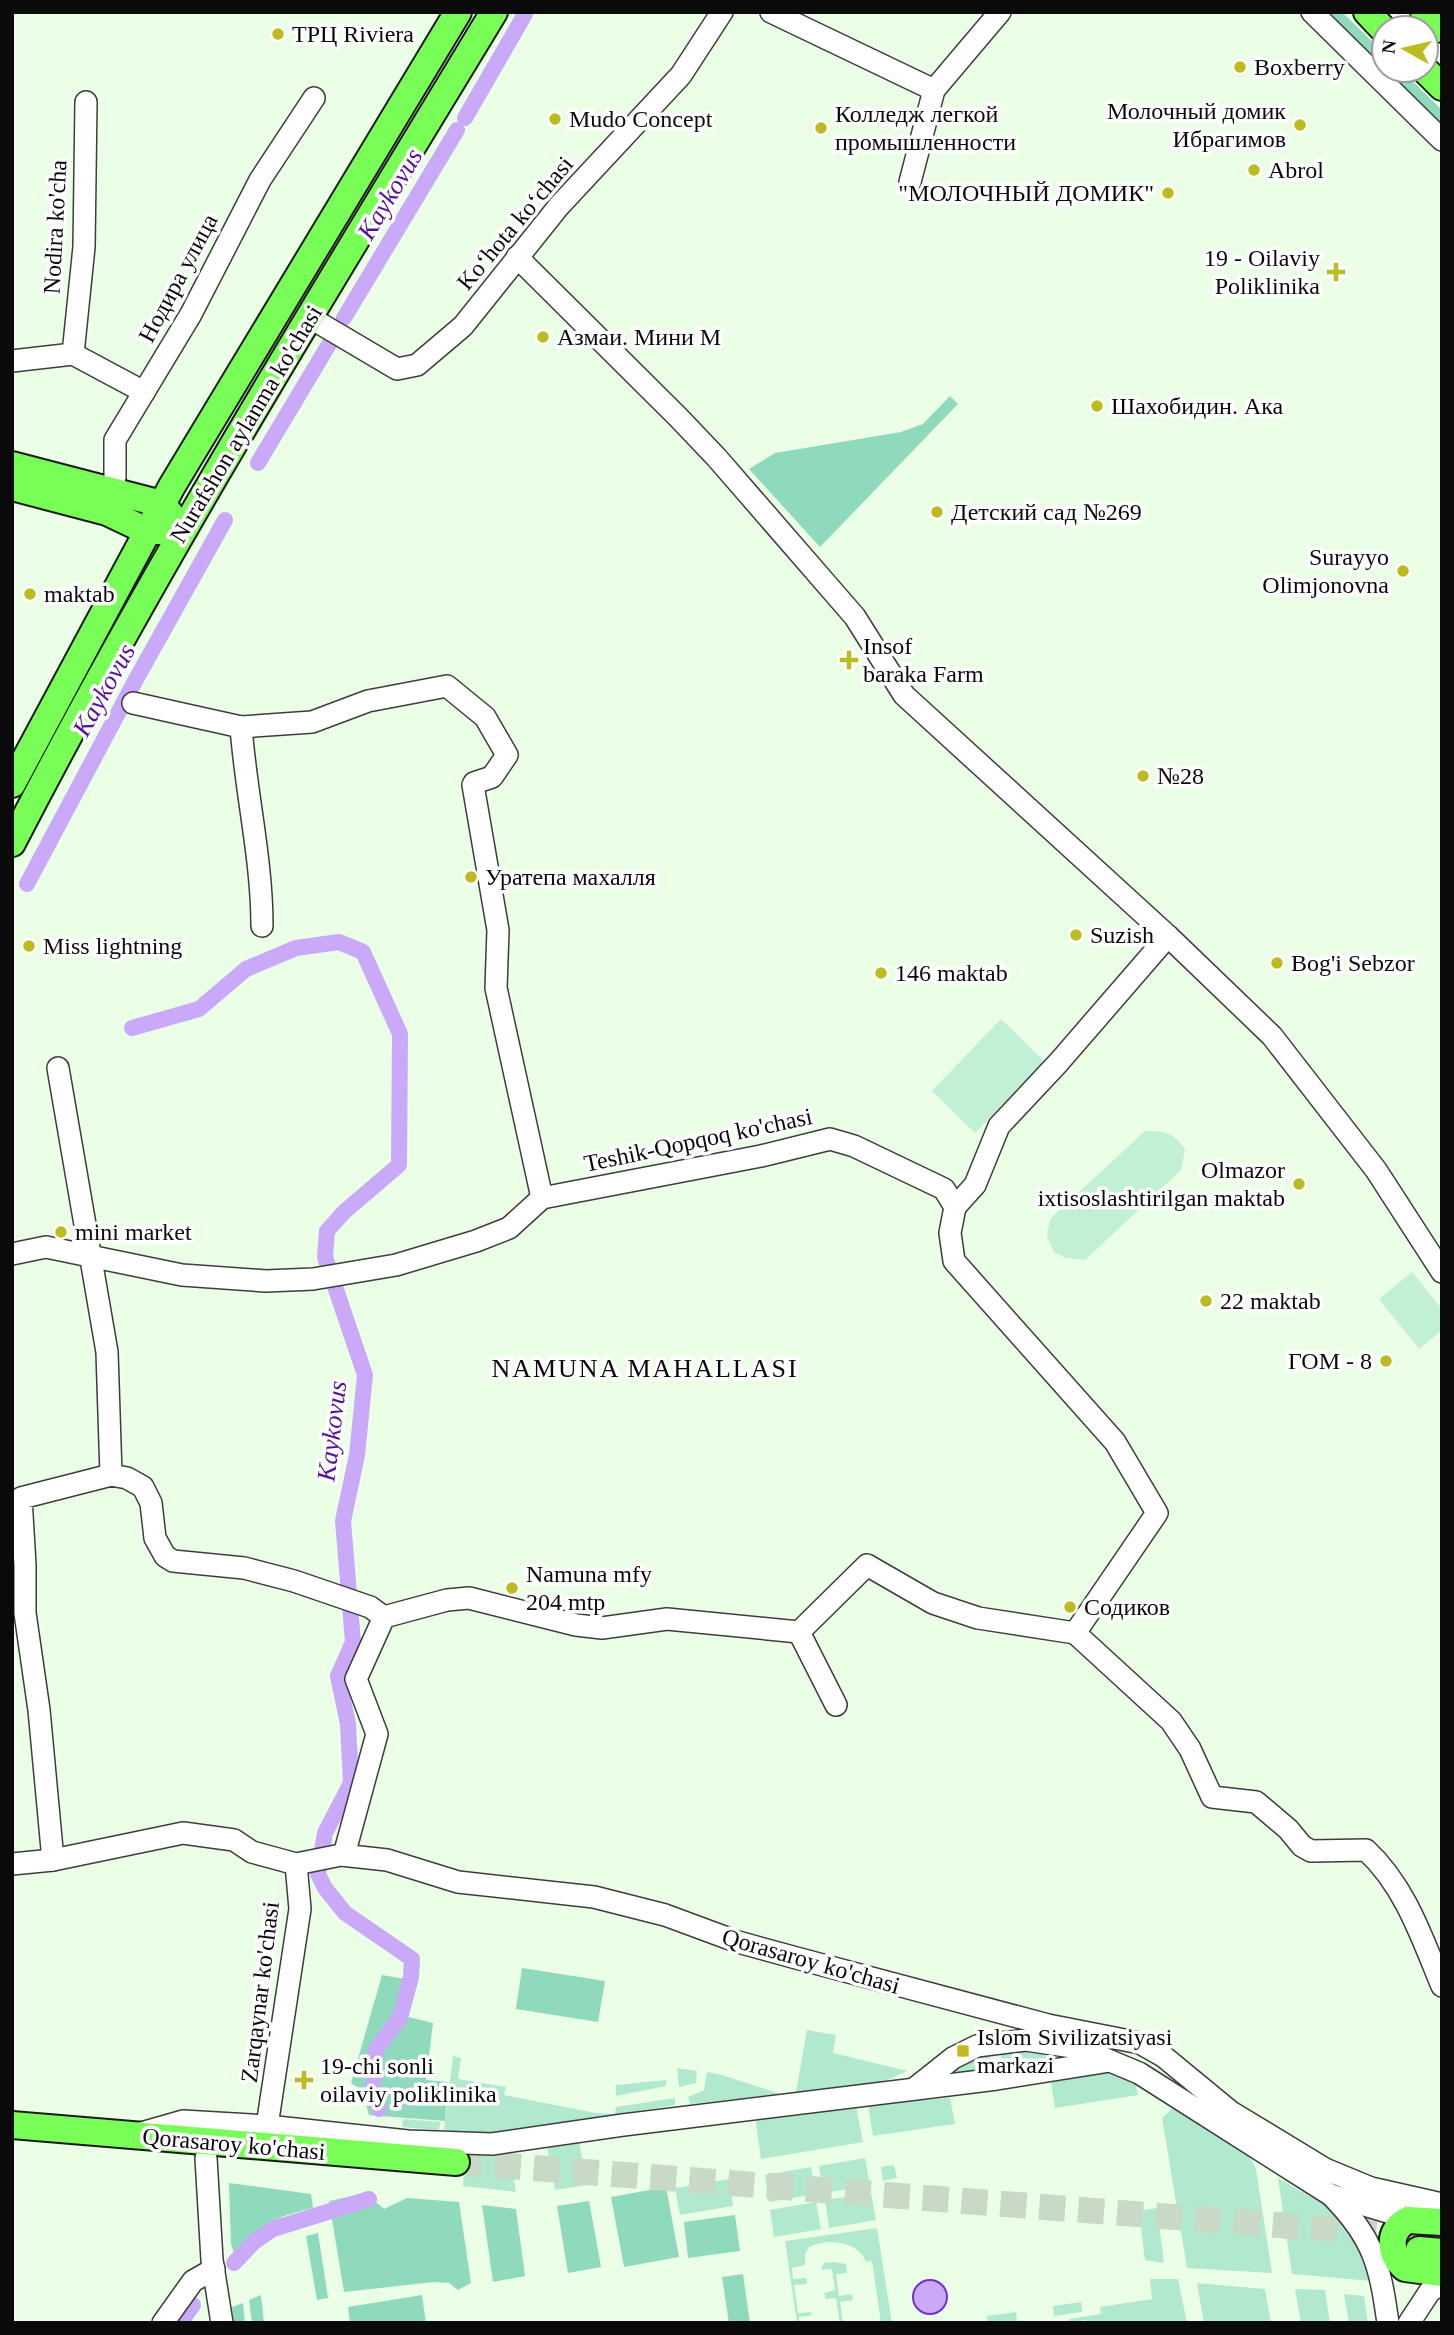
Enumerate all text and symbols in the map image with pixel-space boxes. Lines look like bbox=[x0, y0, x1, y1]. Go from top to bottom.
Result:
north arrow bbox=[1370, 14, 1440, 84]
place label: ТРЦ Riviera bbox=[292, 21, 414, 47]
marker: ТРЦ Riviera bbox=[270, 26, 286, 42]
text: N bbox=[1377, 38, 1400, 55]
place label: Boxberry bbox=[1254, 54, 1345, 80]
marker: Boxberry bbox=[1232, 59, 1248, 75]
place label: Молочный домик Ибрагимов bbox=[1107, 98, 1286, 152]
place label: Колледж легкой промышленности bbox=[835, 101, 1016, 155]
place label: Mudo Concept bbox=[569, 106, 713, 132]
marker: Mudo Concept bbox=[547, 111, 563, 127]
marker: Молочный домик Ибрагимов bbox=[1292, 117, 1308, 133]
marker: Колледж легкой промышленности bbox=[813, 120, 829, 136]
water label: Kaykovus bbox=[351, 143, 428, 246]
street label: Koʻhota koʻchasi bbox=[452, 151, 579, 295]
place label: Abrol bbox=[1268, 157, 1324, 183]
street label: Nodira ko'cha bbox=[39, 159, 72, 295]
marker: Abrol bbox=[1246, 162, 1262, 178]
place label: "МОЛОЧНЫЙ ДОМИК" bbox=[898, 180, 1154, 206]
marker: "МОЛОЧНЫЙ ДОМИК" bbox=[1160, 185, 1176, 201]
street label: Нодира улица bbox=[133, 209, 223, 347]
place label: 19 - Oilaviy Poliklinika bbox=[1204, 245, 1320, 299]
marker: 19 - Oilaviy Poliklinika bbox=[1326, 262, 1346, 282]
street label: Nurafshon aylanma ko'chasi bbox=[165, 300, 327, 547]
place label: Азмаи. Мини М bbox=[557, 324, 721, 350]
marker: Азмаи. Мини М bbox=[535, 329, 551, 345]
place label: Шахобидин. Ака bbox=[1111, 393, 1284, 419]
marker: Шахобидин. Ака bbox=[1089, 398, 1105, 414]
place label: Детский сад №269 bbox=[951, 499, 1142, 525]
marker: Детский сад №269 bbox=[929, 504, 945, 520]
place label: Surayyo Olimjonovna bbox=[1262, 544, 1389, 598]
marker: Surayyo Olimjonovna bbox=[1395, 563, 1411, 579]
place label: maktab bbox=[44, 581, 115, 607]
marker: maktab bbox=[22, 586, 38, 602]
place label: Insof baraka Farm bbox=[863, 633, 984, 687]
water label: Kaykovus bbox=[66, 639, 141, 742]
marker: Insof baraka Farm bbox=[841, 652, 857, 668]
place label: №28 bbox=[1157, 763, 1204, 789]
marker: №28 bbox=[1135, 768, 1151, 784]
place label: Уратепа махалля bbox=[485, 864, 656, 890]
marker: Уратепа махалля bbox=[463, 869, 479, 885]
place label: Suzish bbox=[1090, 922, 1154, 948]
marker: Suzish bbox=[1068, 927, 1084, 943]
place label: Miss lightning bbox=[43, 933, 182, 959]
marker: Miss lightning bbox=[21, 938, 37, 954]
place label: Bog'i Sebzor bbox=[1291, 950, 1415, 976]
marker: Bog'i Sebzor bbox=[1269, 955, 1285, 971]
place label: 146 maktab bbox=[895, 960, 1008, 986]
marker: 146 maktab bbox=[873, 965, 889, 981]
street label: Teshik-Qopqoq ko'chasi bbox=[582, 1103, 815, 1177]
place label: Olmazor ixtisoslashtirilgan maktab bbox=[1038, 1157, 1285, 1211]
marker: Olmazor ixtisoslashtirilgan maktab bbox=[1291, 1176, 1307, 1192]
place label: mini market bbox=[75, 1219, 192, 1245]
marker: mini market bbox=[53, 1224, 69, 1240]
place label: 22 maktab bbox=[1220, 1288, 1321, 1314]
marker: 22 maktab bbox=[1198, 1293, 1214, 1309]
place label: ГОМ - 8 bbox=[1288, 1348, 1372, 1374]
marker: ГОМ - 8 bbox=[1378, 1353, 1394, 1369]
district label: NAMUNA MAHALLASI bbox=[491, 1354, 799, 1383]
water label: Kaykovus bbox=[311, 1379, 353, 1484]
place label: Namuna mfy 204 mtp bbox=[526, 1561, 652, 1615]
marker: Namuna mfy 204 mtp bbox=[504, 1580, 520, 1596]
place label: Содиков bbox=[1084, 1594, 1170, 1620]
marker: Содиков bbox=[1062, 1599, 1078, 1615]
street label: Zarqaynar ko'chasi bbox=[236, 1900, 284, 2084]
street label: Qorasaroy ko'chasi bbox=[719, 1923, 903, 1999]
place label: Islom Sivilizatsiyasi markazi bbox=[977, 2024, 1173, 2078]
marker: Islom Sivilizatsiyasi markazi bbox=[955, 2043, 971, 2059]
place label: 19-chi sonli oilaviy poliklinika bbox=[320, 2053, 497, 2107]
marker: 19-chi sonli oilaviy poliklinika bbox=[294, 2070, 314, 2090]
street label: Qorasaroy ko'chasi bbox=[141, 2123, 327, 2165]

